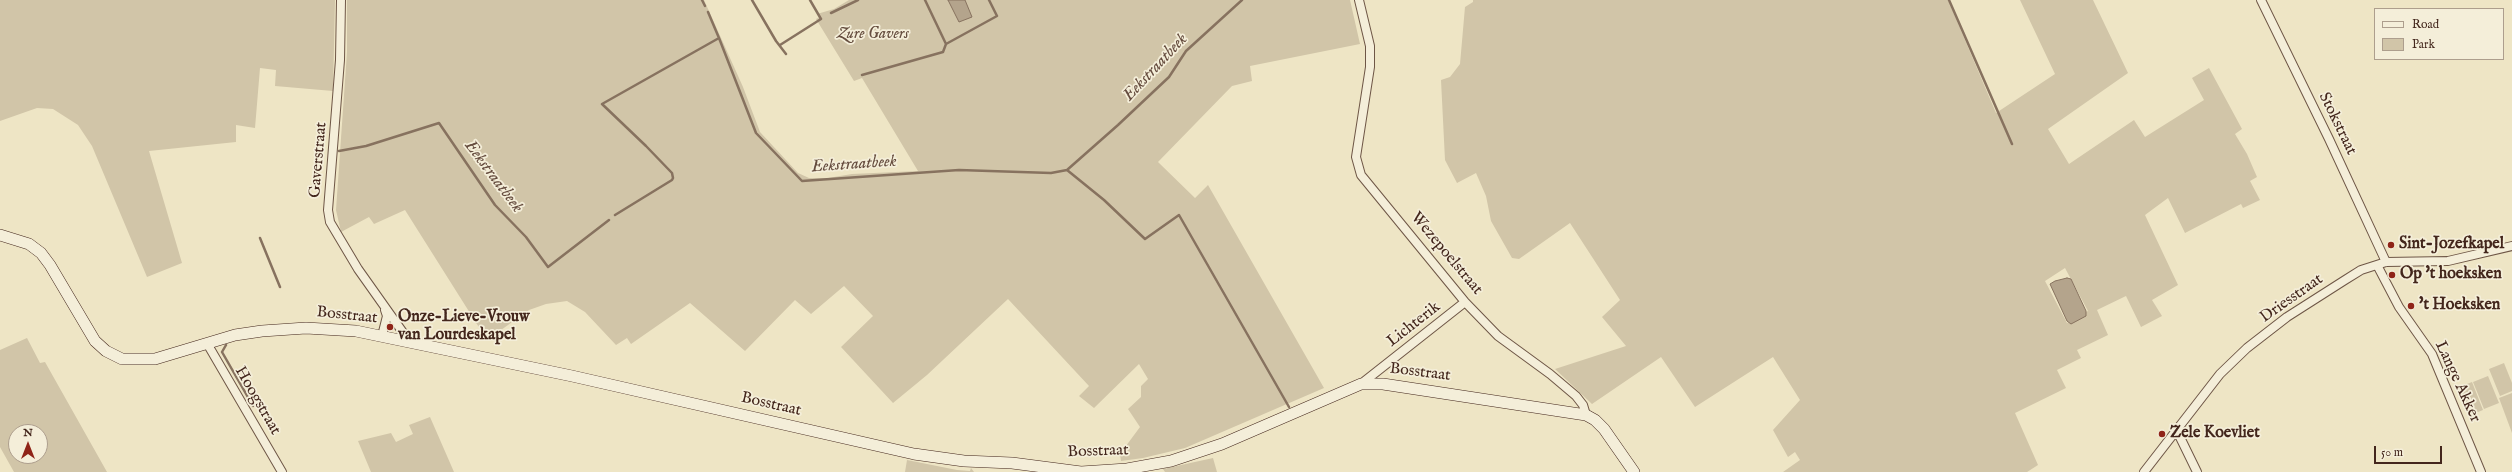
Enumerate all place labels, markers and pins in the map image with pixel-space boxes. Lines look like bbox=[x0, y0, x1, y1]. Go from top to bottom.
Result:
place label: Sint-Jozefkapel bbox=[2399, 235, 2504, 255]
marker: Sint-Jozefkapel bbox=[2386, 240, 2396, 250]
place label: Op 't hoeksken bbox=[2400, 265, 2502, 285]
marker: Op 't hoeksken bbox=[2387, 270, 2397, 280]
place label: 't Hoeksken bbox=[2419, 296, 2500, 316]
marker: 't Hoeksken bbox=[2406, 301, 2416, 311]
place label: Onze-Lieve-Vrouw van Lourdeskapel bbox=[398, 308, 530, 346]
marker: Onze-Lieve-Vrouw van Lourdeskapel bbox=[385, 322, 395, 332]
place label: Zele Koevliet bbox=[2170, 424, 2260, 444]
marker: Zele Koevliet bbox=[2157, 429, 2167, 439]

